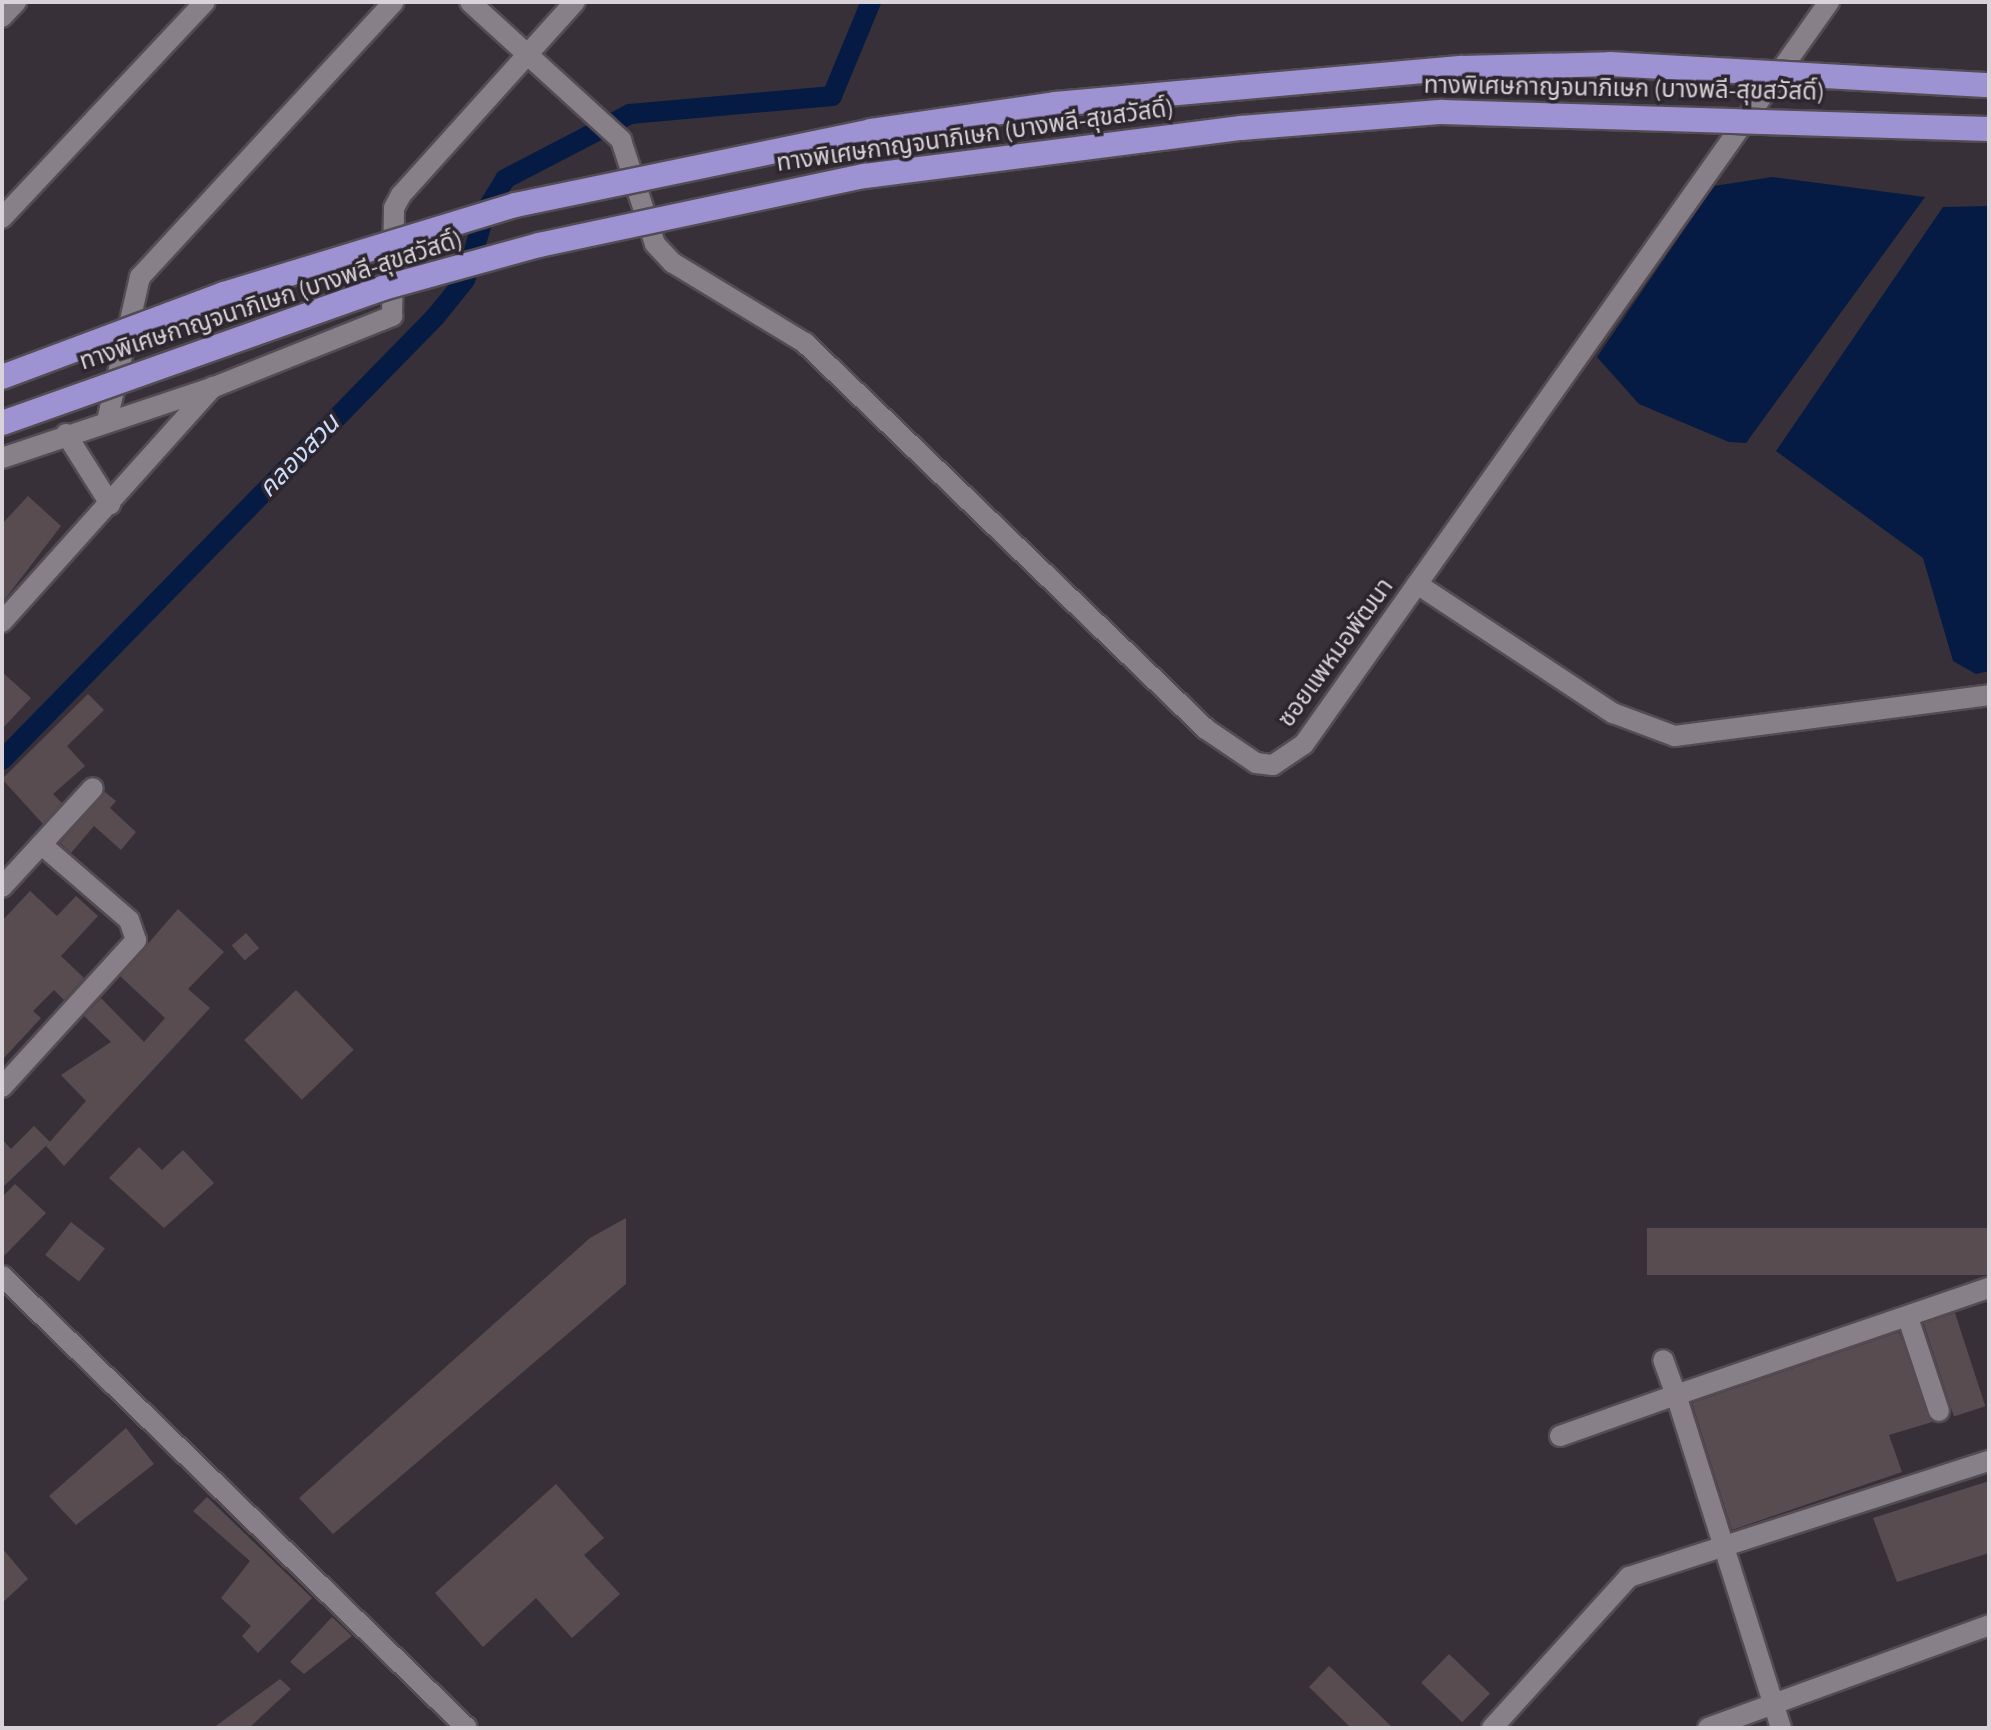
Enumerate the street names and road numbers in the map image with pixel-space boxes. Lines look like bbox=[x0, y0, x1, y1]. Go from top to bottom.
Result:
street label: ทางพิเศษกาญจนาภิเษก (บางพลี-สุขสวัสดิ์) bbox=[1423, 71, 1825, 107]
street label: ทางพิเศษกาญจนาภิเษก (บางพลี-สุขสวัสดิ์) bbox=[775, 94, 1175, 178]
street label: ทางพิเศษกาญจนาภิเษก (บางพลี-สุขสวัสดิ์) bbox=[76, 225, 466, 377]
street label: ซอยแพหมอพัฒนา bbox=[1272, 573, 1400, 733]

